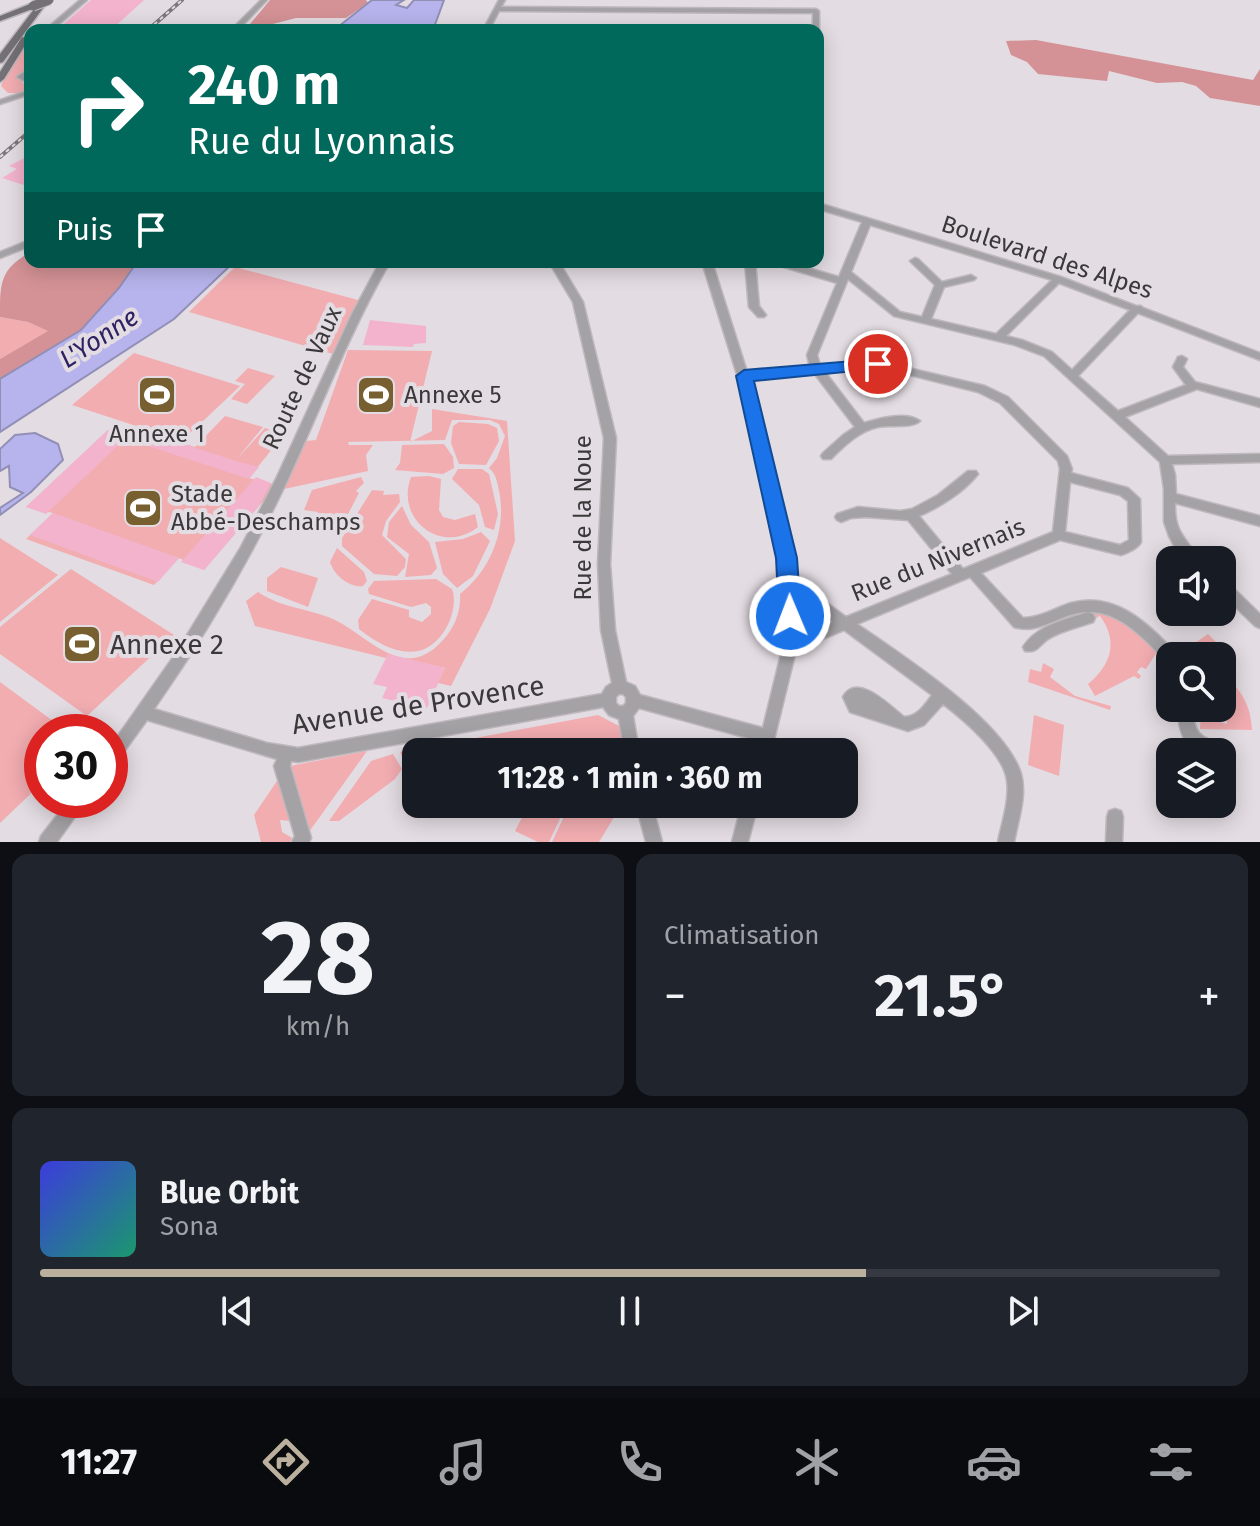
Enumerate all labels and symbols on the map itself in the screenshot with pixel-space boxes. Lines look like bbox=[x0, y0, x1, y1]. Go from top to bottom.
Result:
street label: Boulevard des Alpes bbox=[938, 210, 1156, 304]
water label: L'Yonne bbox=[54, 301, 144, 375]
street label: Route de Vaux bbox=[257, 302, 348, 454]
pin bbox=[844, 330, 912, 398]
sports icon: Annexe 1 bbox=[136, 374, 178, 416]
sports icon: Annexe 5 bbox=[355, 374, 397, 416]
place label: Annexe 5 bbox=[404, 381, 502, 409]
place label: Annexe 1 bbox=[109, 420, 205, 448]
street label: Rue de la Noue bbox=[569, 435, 597, 601]
place label: Stade Abbé-Deschamps bbox=[171, 480, 360, 536]
sports icon: Stade Abbé-Deschamps bbox=[122, 487, 164, 529]
street label: Rue du Nivernais bbox=[847, 512, 1029, 608]
position arrow bbox=[748, 574, 832, 658]
sports icon: Annexe 2 bbox=[61, 623, 103, 665]
place label: Annexe 2 bbox=[110, 628, 224, 661]
street label: Avenue de Provence bbox=[289, 669, 547, 741]
speed limit sign: 30 bbox=[24, 714, 128, 818]

